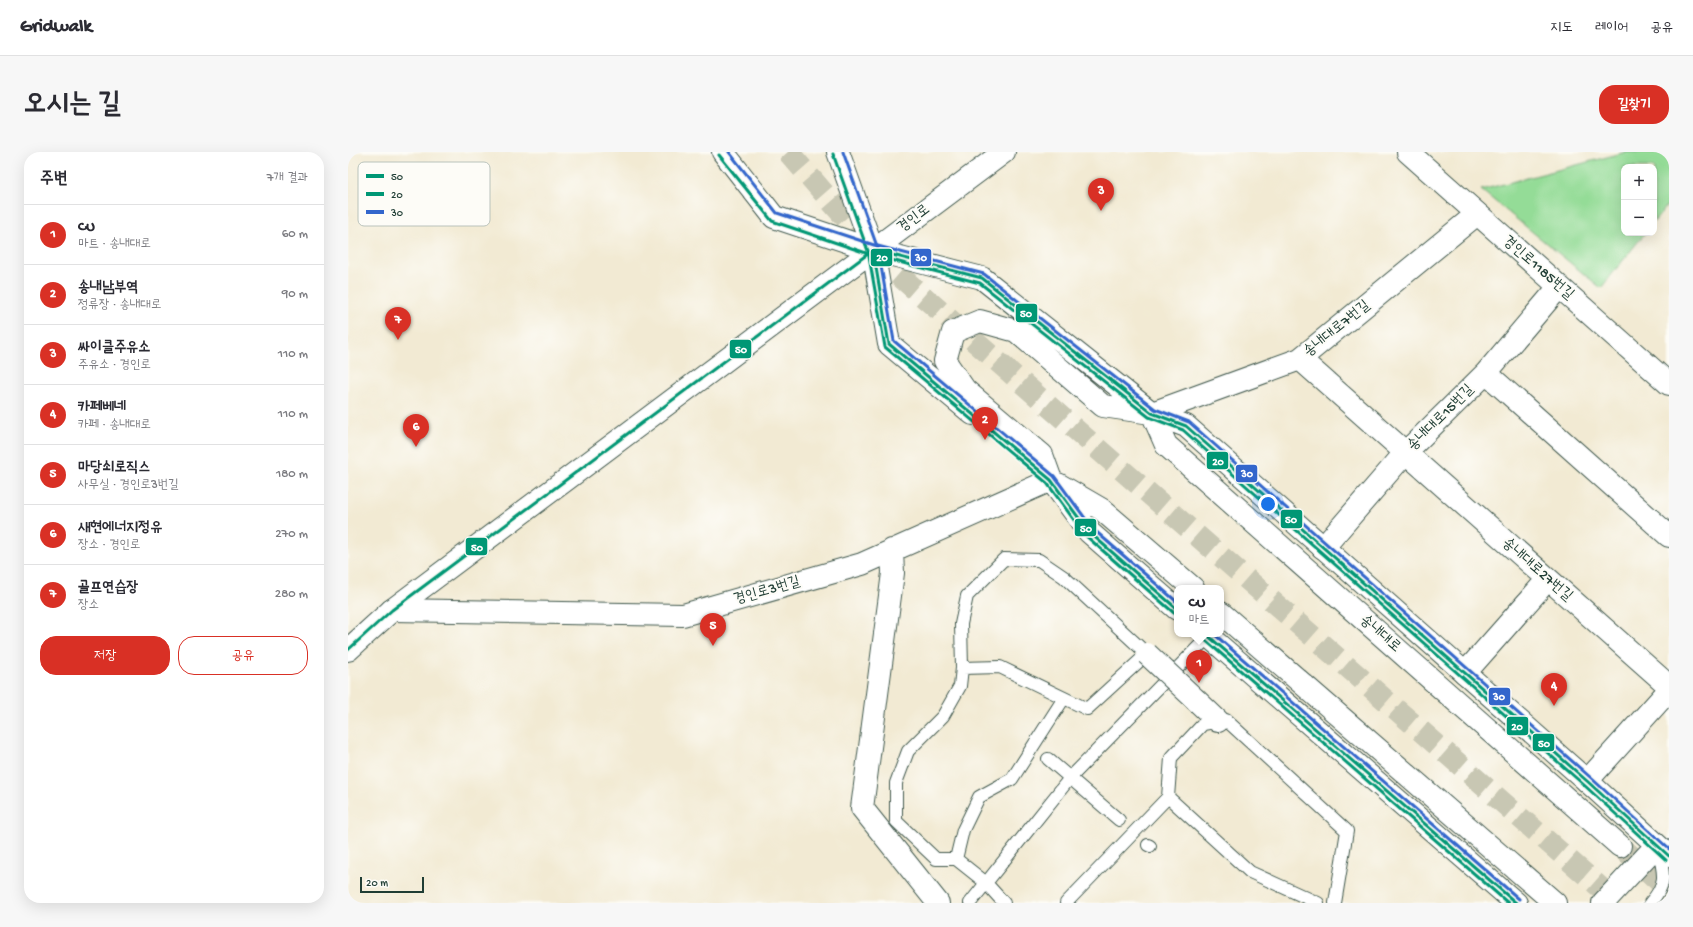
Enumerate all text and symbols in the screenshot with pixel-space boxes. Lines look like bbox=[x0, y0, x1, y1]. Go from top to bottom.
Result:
text: Gridwalk bbox=[20, 16, 92, 39]
text: 지도 bbox=[1550, 20, 1573, 37]
text: 레이어 bbox=[1595, 20, 1628, 37]
text: 공유 bbox=[1650, 20, 1673, 37]
button: 길찾기 bbox=[1599, 85, 1669, 124]
text: 오시는 길 bbox=[24, 89, 121, 122]
legend bbox=[358, 162, 490, 226]
map controls bbox=[1621, 164, 1657, 236]
button: + bbox=[1621, 164, 1657, 200]
text: 주변 bbox=[40, 170, 67, 190]
text: 7개 결과 bbox=[267, 171, 308, 186]
text: 50 bbox=[391, 172, 403, 184]
pin: 3 bbox=[1088, 178, 1114, 211]
text: 20 bbox=[391, 190, 403, 202]
button: − bbox=[1621, 200, 1657, 236]
street label: 경인로 bbox=[894, 201, 934, 237]
text: 30 bbox=[390, 208, 403, 220]
text: CU bbox=[78, 218, 95, 236]
text: 1 bbox=[50, 227, 56, 242]
text: 60 m bbox=[282, 227, 308, 242]
street label: 경인로1185번길 bbox=[1499, 232, 1577, 304]
text: 마트 · 송내대로 bbox=[78, 237, 151, 252]
line badge: 20 bbox=[870, 248, 893, 267]
line badge: 30 bbox=[910, 248, 932, 267]
text: 20 bbox=[876, 253, 889, 265]
text: 30 bbox=[914, 253, 928, 265]
text: 송내남부역 bbox=[78, 279, 138, 297]
text: 2 bbox=[50, 287, 56, 302]
text: 90 m bbox=[282, 287, 308, 302]
street label: 송내대로7번길 bbox=[1300, 297, 1374, 361]
text: 정류장 · 송내대로 bbox=[78, 298, 161, 313]
line badge: 50 bbox=[1015, 303, 1038, 323]
pin: 7 bbox=[385, 307, 411, 340]
text: 50 bbox=[1020, 309, 1033, 321]
text: 싸이클주유소 bbox=[78, 339, 150, 357]
line badge: 50 bbox=[729, 339, 752, 359]
text: 50 bbox=[735, 345, 748, 357]
text: 3 bbox=[50, 347, 56, 362]
text: 110 m bbox=[278, 347, 308, 362]
text: 주유소 · 경인로 bbox=[78, 358, 151, 373]
street label: 송내대로15번길 bbox=[1404, 381, 1478, 455]
text: 카페베네 bbox=[78, 399, 126, 417]
text: 4 bbox=[50, 407, 56, 422]
text: 110 m bbox=[278, 407, 308, 422]
pin: 2 bbox=[972, 407, 998, 440]
pin: 6 bbox=[403, 414, 429, 447]
text: 카페 · 송내대로 bbox=[78, 418, 151, 433]
line badge: 20 bbox=[1206, 451, 1229, 470]
text: 20 bbox=[1212, 457, 1225, 469]
text: 마당쇠로직스 bbox=[78, 459, 150, 477]
line badge: 30 bbox=[1235, 464, 1258, 483]
text: 5 bbox=[50, 467, 56, 482]
text: 180 m bbox=[276, 467, 308, 482]
text: 30 bbox=[1240, 469, 1254, 481]
text: 사무실 · 경인로3번길 bbox=[78, 478, 179, 493]
your location bbox=[1258, 494, 1278, 514]
line badge: 50 bbox=[1280, 509, 1303, 529]
text: 50 bbox=[1285, 515, 1298, 527]
line badge: 50 bbox=[1074, 518, 1097, 537]
text: 새현에너지정유 bbox=[78, 519, 163, 537]
text: 50 bbox=[1080, 524, 1093, 536]
text: 6 bbox=[50, 527, 56, 542]
text: 270 m bbox=[275, 527, 308, 542]
street label: 송내대로27번길 bbox=[1498, 534, 1576, 606]
line badge: 50 bbox=[465, 537, 488, 556]
text: 장소 · 경인로 bbox=[78, 538, 141, 553]
text: 50 bbox=[471, 543, 484, 555]
street label: 경인로3번길 bbox=[732, 573, 802, 609]
text: 골프연습장 bbox=[78, 579, 138, 597]
popup bbox=[1174, 585, 1224, 637]
text: 7 bbox=[50, 587, 56, 602]
text: 280 m bbox=[275, 587, 308, 602]
text: CU bbox=[1189, 594, 1205, 612]
text: 장소 bbox=[78, 598, 99, 613]
street label: 송내대로 bbox=[1356, 611, 1404, 657]
pin: 5 bbox=[700, 613, 726, 646]
text: 마트 bbox=[1189, 613, 1209, 628]
button: 저장 bbox=[40, 636, 170, 675]
button: 공유 bbox=[178, 636, 308, 675]
pin: 1 bbox=[1186, 650, 1212, 683]
pin: 4 bbox=[1541, 673, 1567, 706]
line badge: 30 bbox=[1488, 687, 1511, 706]
text: 30 bbox=[1492, 692, 1506, 704]
line badge: 20 bbox=[1506, 716, 1529, 736]
text: 20 bbox=[1511, 722, 1524, 734]
line badge: 50 bbox=[1532, 733, 1555, 752]
text: 50 bbox=[1538, 739, 1551, 751]
scale bar bbox=[360, 875, 424, 894]
text: 20 m bbox=[366, 878, 388, 890]

